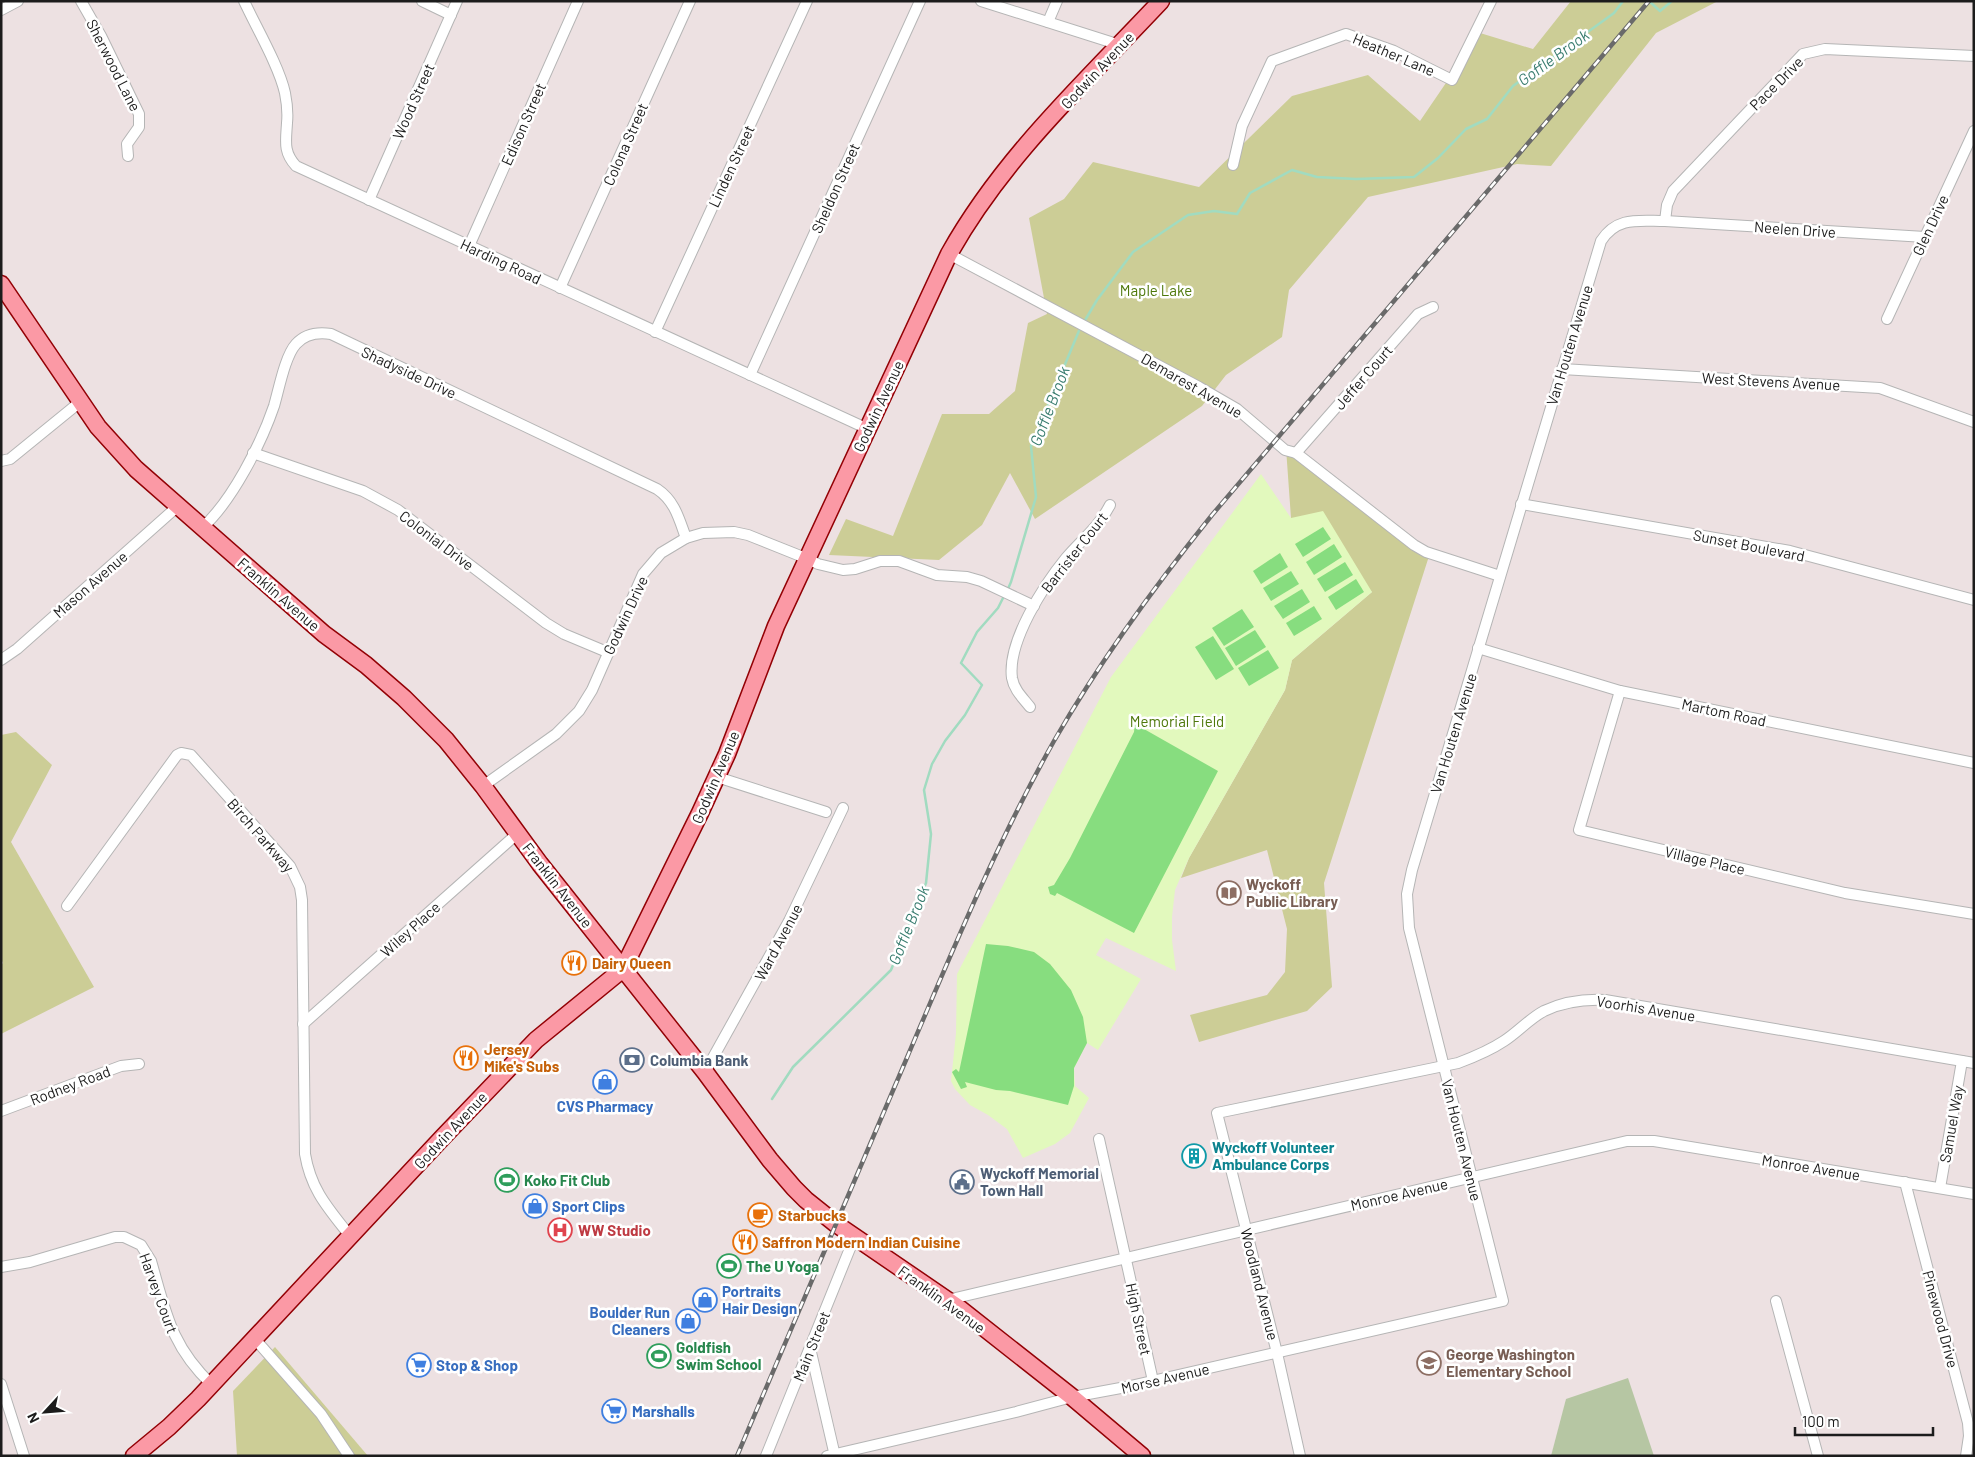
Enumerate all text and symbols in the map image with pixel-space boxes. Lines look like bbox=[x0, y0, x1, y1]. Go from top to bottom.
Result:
street label: Sherwood Lane bbox=[83, 16, 145, 114]
water label: Goffle Brook bbox=[1514, 25, 1593, 89]
street label: Godwin Avenue bbox=[1057, 28, 1137, 112]
street label: Heather Lane bbox=[1350, 29, 1438, 79]
street label: Pace Drive bbox=[1745, 52, 1807, 114]
street label: Wood Street bbox=[388, 60, 438, 142]
street label: Edison Street bbox=[497, 80, 549, 168]
street label: Colona Street bbox=[599, 100, 651, 188]
street label: Linden Street bbox=[704, 122, 758, 210]
street label: Sheldon Street bbox=[807, 140, 863, 236]
street label: Glen Drive bbox=[1908, 192, 1952, 258]
street label: Neelen Drive bbox=[1753, 217, 1837, 241]
street label: Harding Road bbox=[458, 234, 544, 288]
park label: Maple Lake bbox=[1120, 281, 1192, 299]
street label: Van Houten Avenue bbox=[1542, 283, 1596, 407]
street label: Jeffer Court bbox=[1330, 341, 1396, 413]
street label: Shadyside Drive bbox=[359, 342, 459, 402]
street label: Demarest Avenue bbox=[1138, 349, 1246, 421]
street label: Godwin Avenue bbox=[849, 357, 907, 455]
water label: Goffle Brook bbox=[1025, 363, 1073, 448]
street label: West Stevens Avenue bbox=[1701, 368, 1841, 394]
street label: Colonial Drive bbox=[396, 506, 478, 574]
street label: Barrister Court bbox=[1037, 508, 1111, 596]
street label: Sunset Boulevard bbox=[1692, 525, 1806, 565]
street label: Mason Avenue bbox=[49, 547, 131, 621]
street label: Franklin Avenue bbox=[234, 553, 324, 635]
street label: Godwin Drive bbox=[599, 573, 651, 657]
street label: Van Houten Avenue bbox=[1426, 671, 1480, 795]
street label: Martom Road bbox=[1680, 694, 1768, 730]
park label: Memorial Field bbox=[1130, 712, 1224, 730]
street label: Godwin Avenue bbox=[687, 728, 743, 826]
street label: Birch Parkway bbox=[224, 794, 298, 876]
street label: Franklin Avenue bbox=[519, 839, 597, 931]
street label: Village Place bbox=[1663, 842, 1747, 878]
place label: Wyckoff Public Library bbox=[1246, 875, 1339, 910]
library icon: Wyckoff Public Library bbox=[1216, 880, 1242, 906]
water label: Goffle Brook bbox=[884, 883, 933, 967]
street label: Wiley Place bbox=[377, 898, 443, 960]
street label: Ward Avenue bbox=[750, 901, 806, 983]
restaurant icon: Dairy Queen bbox=[561, 950, 587, 976]
place label: Dairy Queen bbox=[592, 954, 671, 972]
street label: Voorhis Avenue bbox=[1595, 991, 1697, 1025]
place label: Jersey Mike's Subs bbox=[484, 1040, 560, 1075]
restaurant icon: Jersey Mike's Subs bbox=[453, 1045, 479, 1071]
bank icon: Columbia Bank bbox=[619, 1047, 645, 1073]
place label: Columbia Bank bbox=[650, 1051, 748, 1069]
street label: Rodney Road bbox=[27, 1061, 113, 1109]
shop icon: CVS Pharmacy bbox=[592, 1069, 618, 1095]
street label: Van Houten Avenue bbox=[1438, 1077, 1486, 1203]
street label: Samuel Way bbox=[1935, 1084, 1967, 1164]
street label: Godwin Avenue bbox=[410, 1088, 490, 1172]
place label: CVS Pharmacy bbox=[557, 1097, 654, 1115]
place label: Wyckoff Volunteer Ambulance Corps bbox=[1212, 1138, 1335, 1173]
building icon: Wyckoff Volunteer Ambulance Corps bbox=[1181, 1143, 1207, 1169]
street label: Monroe Avenue bbox=[1761, 1150, 1861, 1184]
place label: Wyckoff Memorial Town Hall bbox=[980, 1164, 1099, 1199]
sports icon: Koko Fit Club bbox=[494, 1167, 520, 1193]
public building icon: Wyckoff Memorial Town Hall bbox=[949, 1169, 975, 1195]
place label: Koko Fit Club bbox=[524, 1171, 610, 1189]
street label: Monroe Avenue bbox=[1349, 1174, 1449, 1214]
shop icon: Sport Clips bbox=[522, 1193, 548, 1219]
place label: Sport Clips bbox=[552, 1197, 625, 1215]
cafe icon: Starbucks bbox=[747, 1202, 773, 1228]
place label: Starbucks bbox=[778, 1206, 847, 1224]
hospital icon: WW Studio bbox=[547, 1217, 573, 1243]
place label: WW Studio bbox=[578, 1221, 651, 1239]
street label: Woodland Avenue bbox=[1237, 1226, 1283, 1342]
restaurant icon: Saffron Modern Indian Cuisine bbox=[732, 1229, 758, 1255]
place label: Saffron Modern Indian Cuisine bbox=[762, 1233, 960, 1251]
street label: Harvey Court bbox=[136, 1250, 182, 1336]
sports icon: The U Yoga bbox=[716, 1253, 742, 1279]
place label: The U Yoga bbox=[746, 1257, 819, 1275]
street label: Franklin Avenue bbox=[895, 1261, 989, 1337]
street label: Pinewood Drive bbox=[1919, 1268, 1963, 1370]
street label: High Street bbox=[1123, 1281, 1155, 1357]
place label: Portraits Hair Design bbox=[722, 1282, 797, 1317]
shop icon: Portraits Hair Design bbox=[692, 1287, 718, 1313]
place label: Boulder Run Cleaners bbox=[589, 1303, 670, 1338]
shop icon: Boulder Run Cleaners bbox=[675, 1308, 701, 1334]
street label: Main Street bbox=[789, 1308, 833, 1384]
place label: Goldfish Swim School bbox=[676, 1338, 762, 1373]
sports icon: Goldfish Swim School bbox=[646, 1343, 672, 1369]
place label: George Washington Elementary School bbox=[1446, 1345, 1575, 1380]
school or university icon: George Washington Elementary School bbox=[1416, 1350, 1442, 1376]
supermarket icon: Stop & Shop bbox=[406, 1352, 432, 1378]
place label: Stop & Shop bbox=[436, 1356, 518, 1374]
street label: Morse Avenue bbox=[1119, 1359, 1211, 1397]
north arrow bbox=[20, 1387, 70, 1437]
supermarket icon: Marshalls bbox=[601, 1398, 627, 1424]
place label: Marshalls bbox=[632, 1402, 695, 1420]
scale bar bbox=[1795, 1404, 1932, 1436]
text: N bbox=[23, 1410, 43, 1426]
text: 100 m bbox=[1802, 1412, 1840, 1430]

